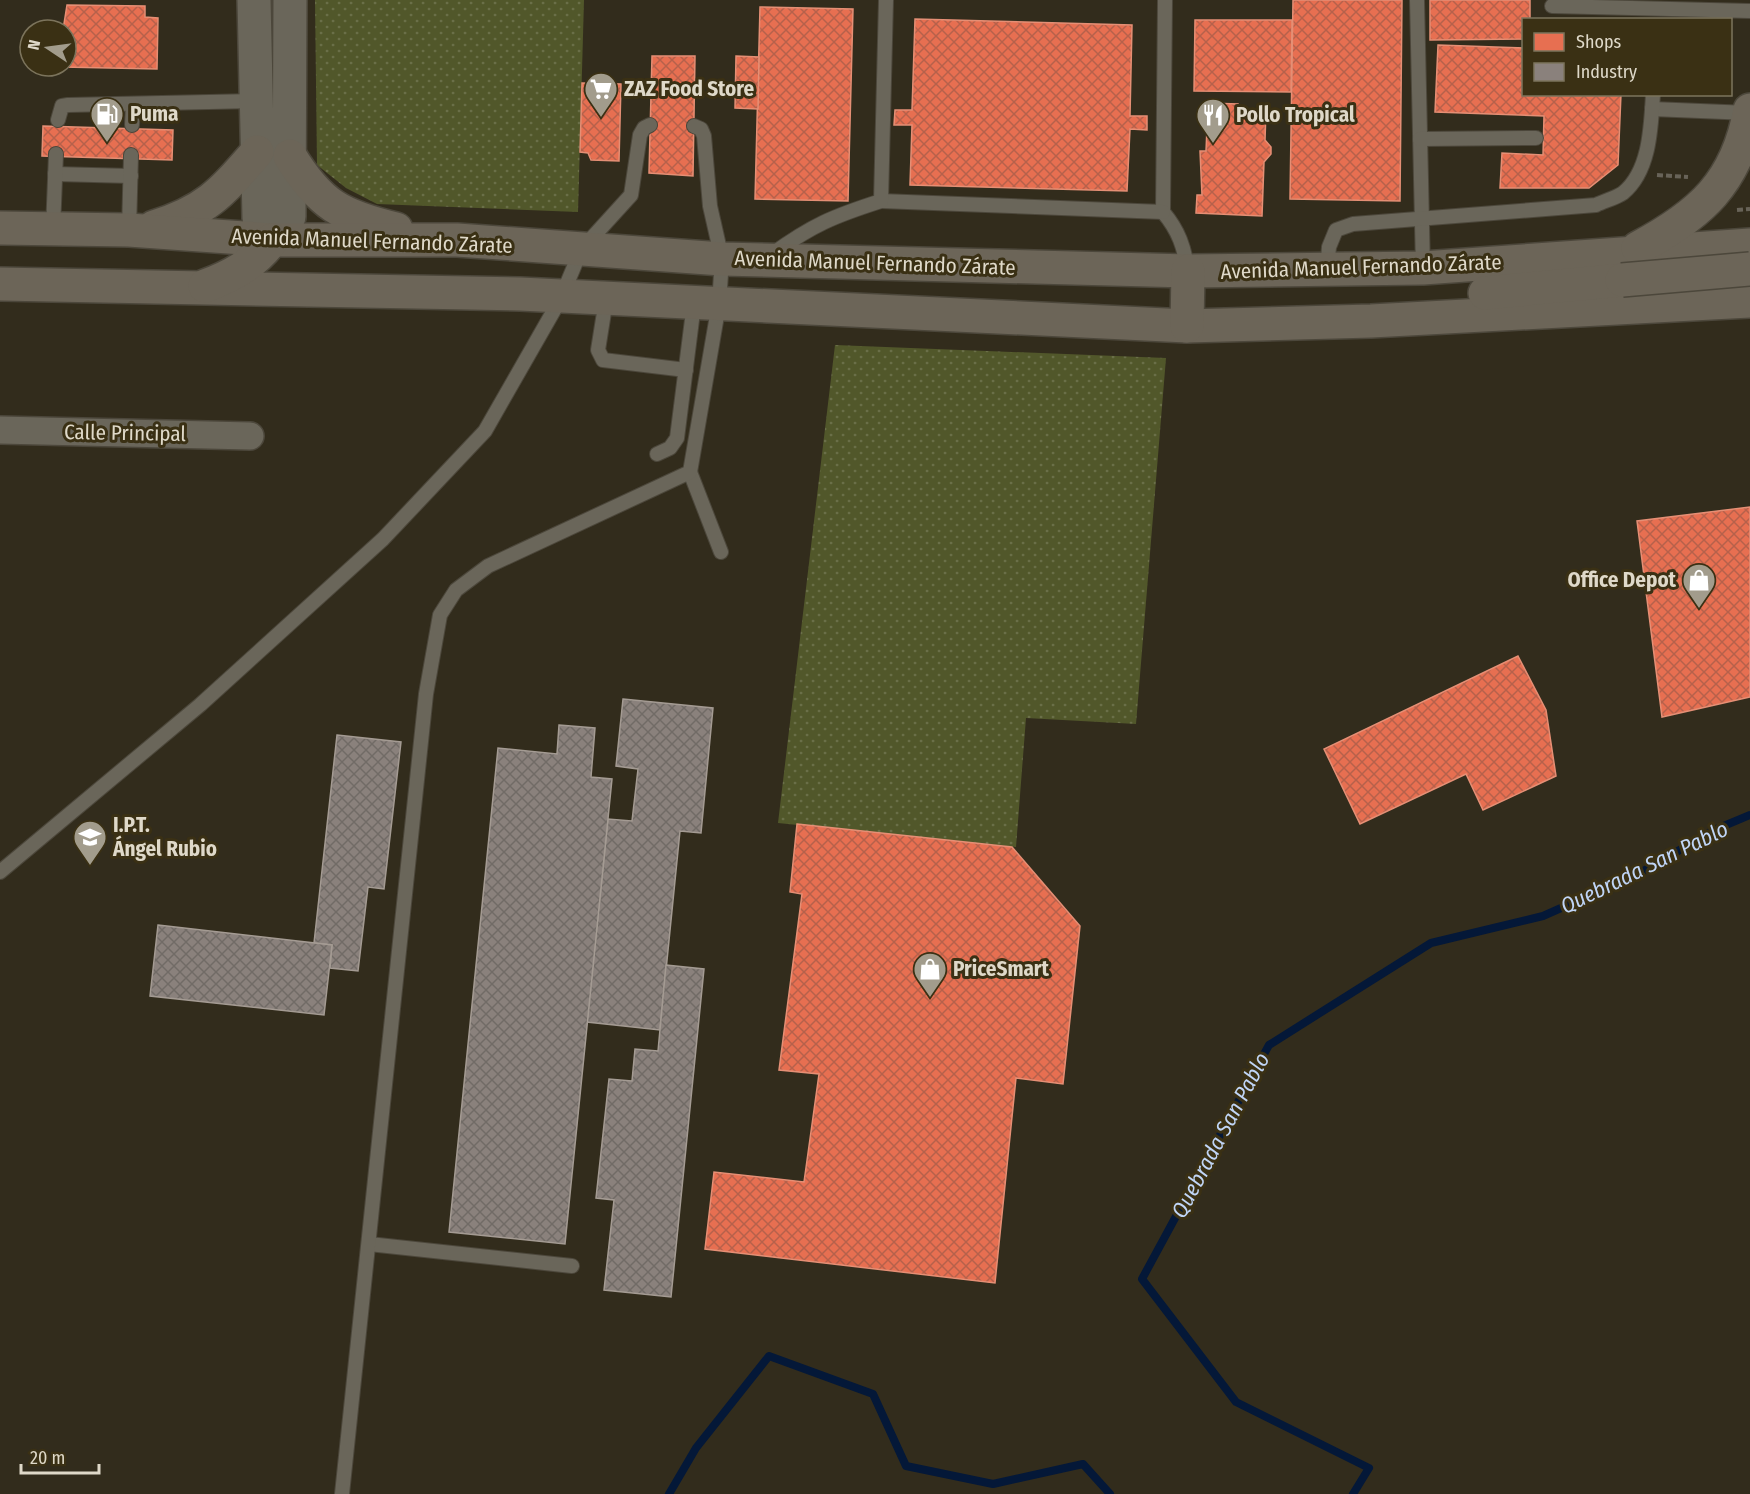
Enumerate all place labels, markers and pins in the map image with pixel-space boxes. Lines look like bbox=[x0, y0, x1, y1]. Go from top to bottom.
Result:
supermarket icon: ZAZ Food Store bbox=[583, 71, 619, 118]
place label: ZAZ Food Store bbox=[624, 76, 754, 102]
fuel station icon: Puma bbox=[89, 96, 125, 143]
restaurant icon: Pollo Tropical bbox=[1195, 97, 1231, 144]
place label: Puma bbox=[130, 101, 178, 127]
place label: Pollo Tropical bbox=[1236, 102, 1355, 128]
shop icon: Office Depot bbox=[1681, 562, 1717, 609]
place label: Office Depot bbox=[1567, 567, 1677, 593]
place label: I.P.T. Ángel Rubio bbox=[112, 812, 217, 862]
school or university icon: I.P.T. Ángel Rubio bbox=[72, 819, 108, 866]
shop icon: PriceSmart bbox=[912, 951, 948, 998]
place label: PriceSmart bbox=[953, 956, 1050, 982]

